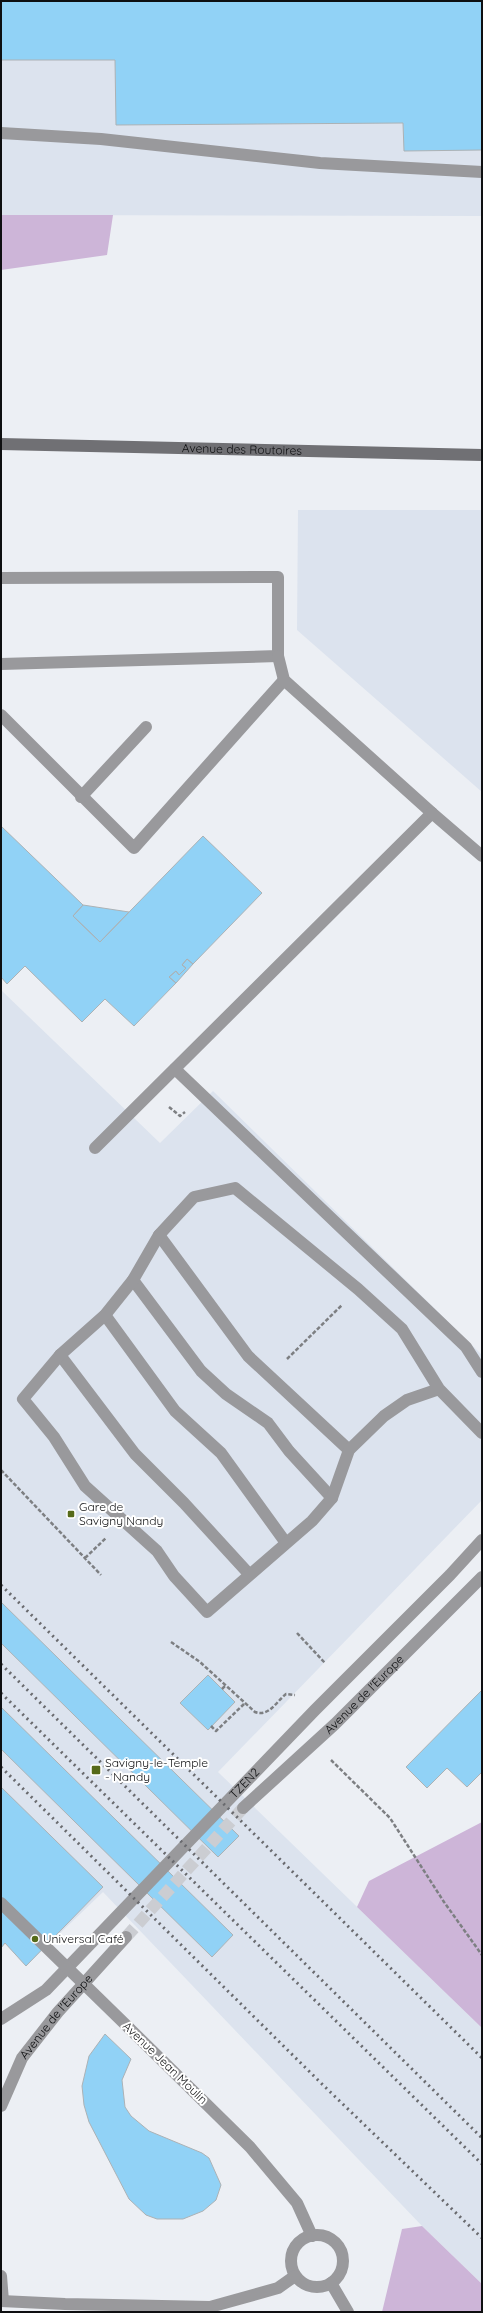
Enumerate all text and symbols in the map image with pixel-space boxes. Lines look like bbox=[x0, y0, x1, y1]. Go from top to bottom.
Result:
street label: Avenue des Routoires bbox=[182, 440, 302, 458]
place label: Gare de Savigny Nandy bbox=[79, 1499, 163, 1528]
marker: Gare de Savigny Nandy bbox=[66, 1509, 76, 1519]
street label: Avenue de l'Europe bbox=[321, 1651, 407, 1737]
place label: Savigny-le-Temple - Nandy bbox=[105, 1755, 208, 1784]
marker: Savigny-le-Temple - Nandy bbox=[90, 1764, 102, 1776]
street label: TZEN2 bbox=[226, 1764, 263, 1802]
place label: Universal Café bbox=[43, 1931, 124, 1946]
marker: Universal Café bbox=[30, 1934, 40, 1944]
street label: Avenue de l'Europe bbox=[16, 1971, 96, 2062]
street label: Avenue Jean Moulin bbox=[120, 2018, 211, 2107]

